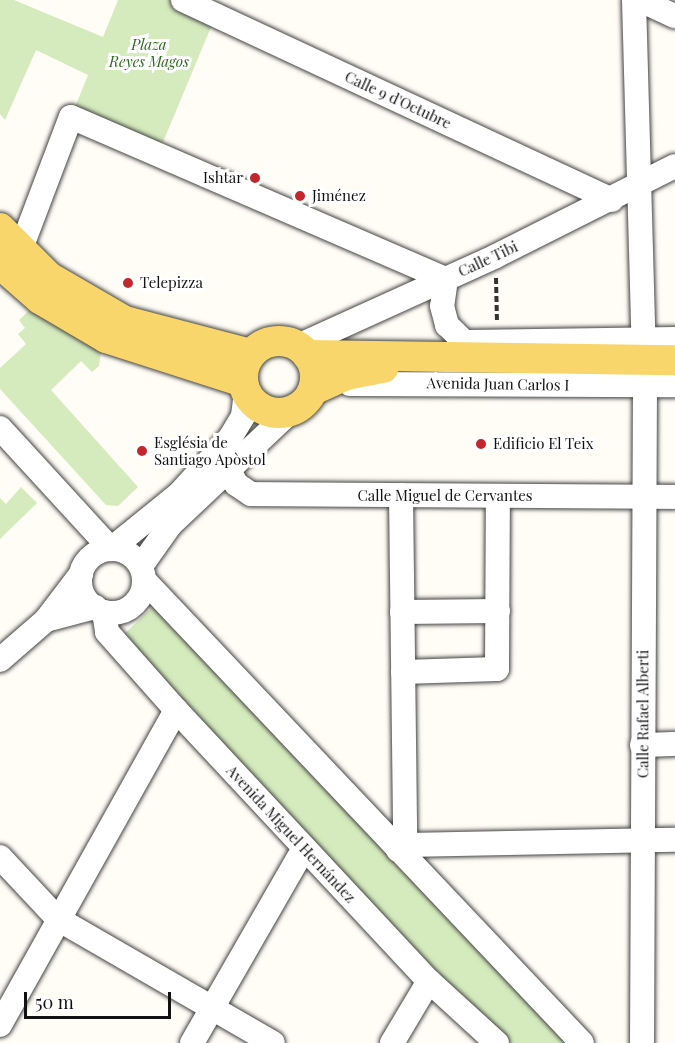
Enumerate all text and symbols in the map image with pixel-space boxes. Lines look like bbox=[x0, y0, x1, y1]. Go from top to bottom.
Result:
park label: Plaza Reyes Magos bbox=[109, 35, 189, 70]
street label: Calle 9 d'Octubre bbox=[342, 67, 454, 133]
place label: Ishtar bbox=[203, 169, 243, 187]
marker: Ishtar bbox=[248, 171, 262, 185]
place label: Jiménez bbox=[312, 187, 366, 205]
marker: Jiménez bbox=[293, 189, 307, 203]
street label: Calle Tibi bbox=[455, 237, 521, 281]
place label: Telepizza bbox=[140, 274, 203, 292]
marker: Telepizza bbox=[121, 276, 135, 290]
street label: Avenida Juan Carlos I bbox=[426, 374, 570, 394]
place label: Església de Santiago Apòstol bbox=[154, 433, 266, 468]
place label: Edificio El Teix bbox=[493, 435, 594, 453]
marker: Edificio El Teix bbox=[474, 437, 488, 451]
marker: Església de Santiago Apòstol bbox=[135, 444, 149, 458]
street label: Calle Miguel de Cervantes bbox=[357, 487, 533, 505]
street label: Calle Rafael Alberti bbox=[634, 650, 652, 778]
street label: Avenida Miguel Hernández bbox=[223, 762, 359, 906]
scale bar bbox=[27, 980, 174, 1018]
text: 50 m bbox=[35, 990, 74, 1014]

